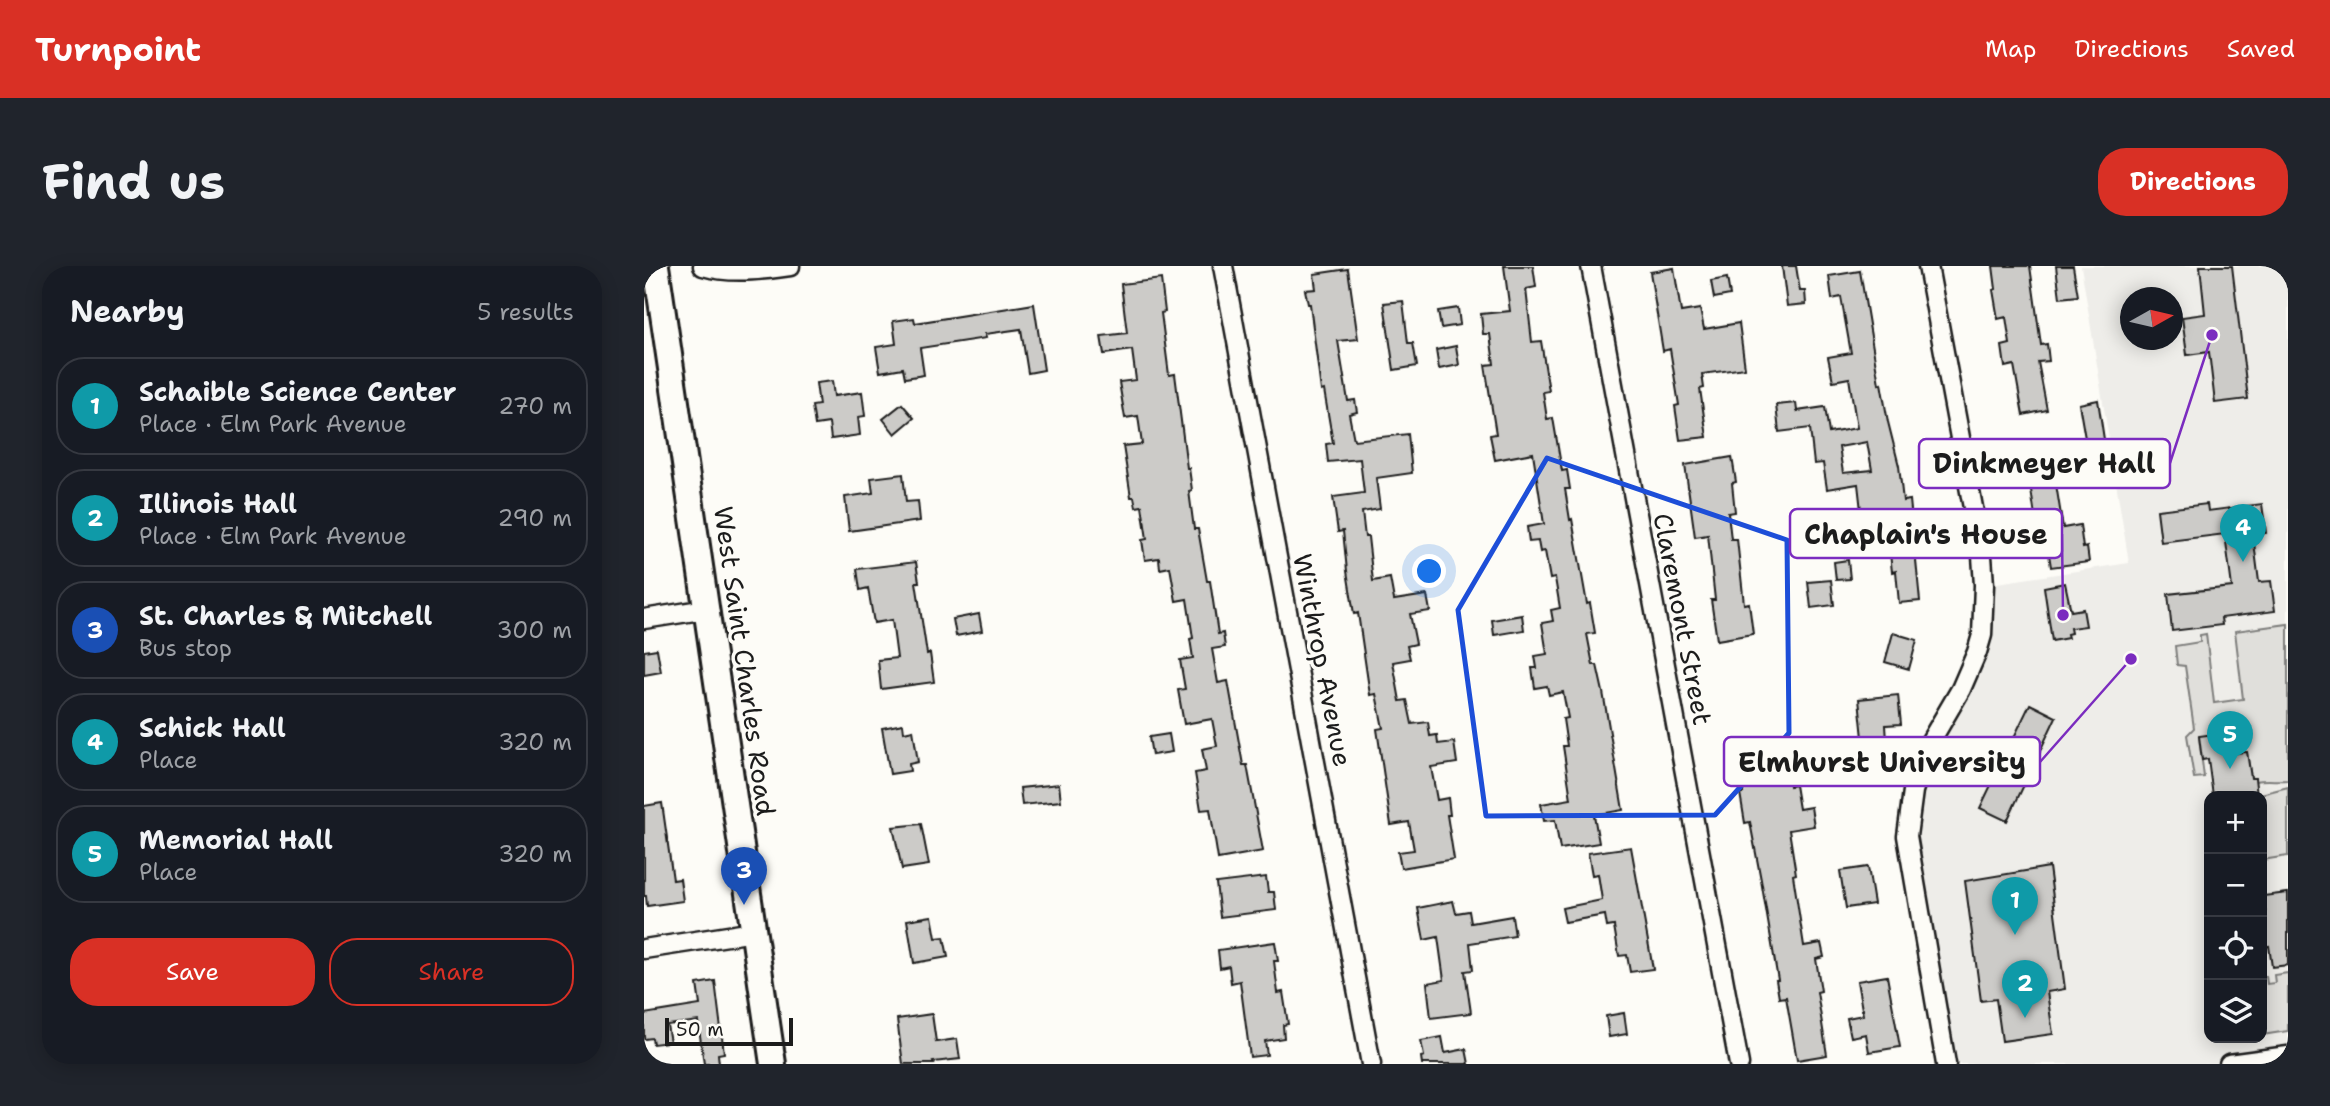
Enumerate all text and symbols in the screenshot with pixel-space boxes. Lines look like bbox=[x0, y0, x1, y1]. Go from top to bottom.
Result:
text: Turnpoint bbox=[35, 27, 201, 72]
text: Map bbox=[1985, 33, 2036, 65]
text: Directions bbox=[2074, 33, 2189, 65]
text: Saved bbox=[2227, 33, 2295, 65]
button: Directions bbox=[2098, 148, 2288, 216]
text: Find us bbox=[42, 149, 225, 215]
north arrow bbox=[2120, 287, 2183, 350]
text: Nearby bbox=[70, 291, 185, 332]
text: 5 results bbox=[477, 297, 574, 327]
text: Schaible Science Center bbox=[139, 374, 457, 409]
text: 1 bbox=[90, 391, 100, 421]
text: 270 m bbox=[498, 391, 572, 421]
text: Place · Elm Park Avenue bbox=[139, 409, 407, 439]
callout: Dinkmeyer Hall bbox=[1919, 439, 2170, 488]
text: Dinkmeyer Hall bbox=[1933, 444, 2156, 482]
text: Illinois Hall bbox=[139, 486, 297, 521]
text: 2 bbox=[87, 503, 103, 533]
text: 290 m bbox=[498, 503, 572, 533]
street label: West Saint Charles Road bbox=[706, 504, 784, 818]
pin: 4 bbox=[2220, 504, 2266, 562]
callout: Chaplain's House bbox=[1790, 509, 2062, 558]
street label: Claremont Street bbox=[1645, 510, 1721, 728]
text: Chaplain's House bbox=[1804, 515, 2048, 553]
text: Place · Elm Park Avenue bbox=[139, 521, 407, 551]
street label: Winthrop Avenue bbox=[1285, 551, 1361, 769]
your location bbox=[1412, 554, 1446, 588]
text: St. Charles & Mitchell bbox=[139, 598, 432, 633]
text: 3 bbox=[87, 615, 103, 645]
text: 300 m bbox=[497, 615, 572, 645]
text: Bus stop bbox=[139, 633, 232, 663]
text: Schick Hall bbox=[139, 710, 286, 745]
pin: 5 bbox=[2207, 711, 2253, 769]
text: 4 bbox=[87, 727, 103, 757]
text: 320 m bbox=[498, 727, 572, 757]
callout: Elmhurst University bbox=[1724, 737, 2040, 786]
text: Elmhurst University bbox=[1738, 743, 2026, 781]
text: Place bbox=[139, 745, 198, 775]
map controls bbox=[2204, 791, 2267, 1043]
button: + bbox=[2204, 791, 2267, 854]
text: Memorial Hall bbox=[139, 822, 333, 857]
text: 5 bbox=[88, 839, 102, 869]
text: 320 m bbox=[498, 839, 572, 869]
pin: 3 bbox=[721, 847, 767, 905]
button: − bbox=[2204, 854, 2267, 917]
text: Place bbox=[139, 857, 198, 887]
pin: 1 bbox=[1992, 877, 2038, 935]
button: locate bbox=[2204, 917, 2267, 980]
button: Save bbox=[70, 938, 315, 1006]
button: Share bbox=[329, 938, 574, 1006]
pin: 2 bbox=[2002, 960, 2048, 1018]
button: layers bbox=[2204, 980, 2267, 1043]
scale bar bbox=[665, 1015, 793, 1047]
text: 50 m bbox=[676, 1017, 724, 1042]

